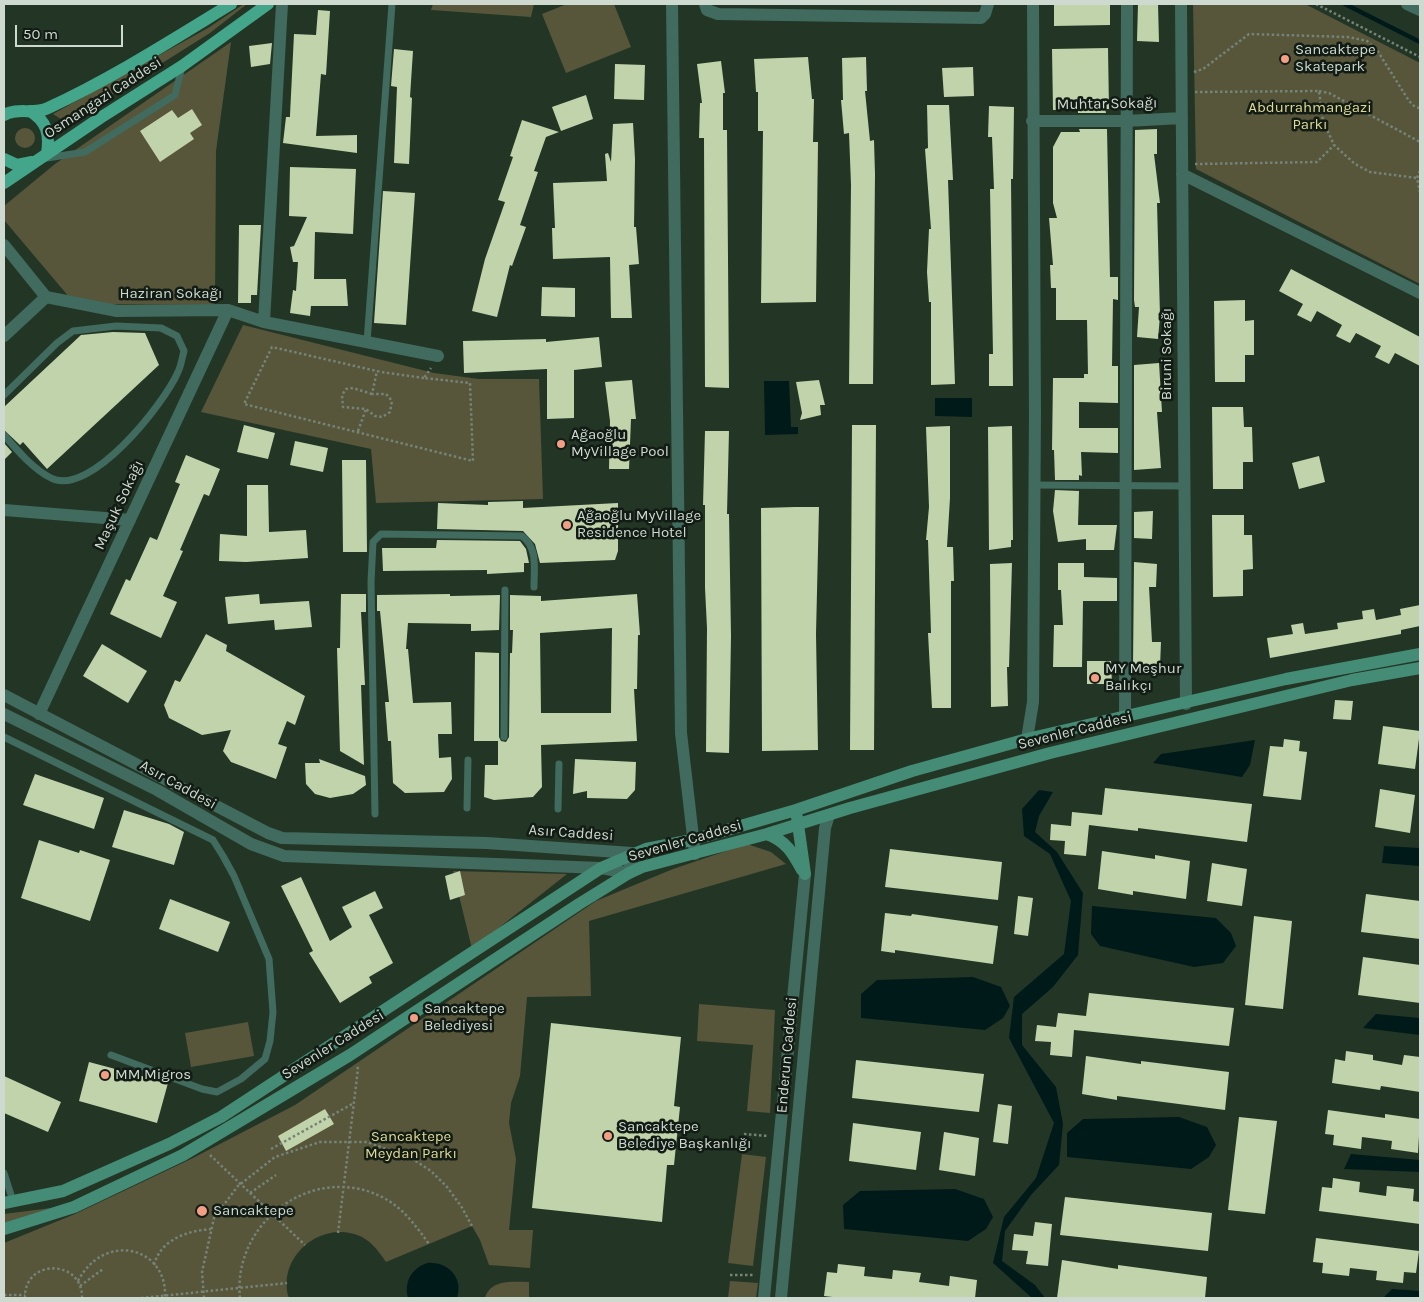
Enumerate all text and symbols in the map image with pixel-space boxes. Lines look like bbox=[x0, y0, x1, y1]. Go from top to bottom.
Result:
scale bar bbox=[18, 15, 125, 47]
text: 50 m bbox=[23, 25, 58, 43]
place label: Sancaktepe Skatepark bbox=[1295, 41, 1376, 76]
street label: Osmangazi Caddesi bbox=[41, 53, 165, 143]
marker: Sancaktepe Skatepark bbox=[1279, 53, 1291, 65]
street label: Muhtar Sokağı bbox=[1057, 94, 1157, 114]
park label: Abdurrahmangazi Parkı bbox=[1248, 99, 1372, 134]
street label: Haziran Sokağı bbox=[119, 285, 223, 303]
street label: Biruni Sokağı bbox=[1158, 308, 1176, 400]
place label: Ağaoğlu MyVillage Pool bbox=[571, 426, 669, 461]
marker: Ağaoğlu MyVillage Pool bbox=[555, 438, 567, 450]
street label: Maşuk Sokağı bbox=[90, 457, 148, 553]
place label: Ağaoğlu MyVillage Residence Hotel bbox=[577, 507, 701, 542]
marker: Ağaoğlu MyVillage Residence Hotel bbox=[561, 519, 573, 531]
place label: MY Meşhur Balıkçı bbox=[1105, 660, 1181, 695]
marker: MY Meşhur Balıkçı bbox=[1089, 672, 1101, 684]
street label: Sevenler Caddesi bbox=[1016, 708, 1134, 754]
street label: Asır Caddesi bbox=[136, 756, 220, 814]
street label: Sevenler Caddesi bbox=[626, 816, 744, 866]
street label: Asır Caddesi bbox=[528, 821, 614, 845]
street label: Enderun Caddesi bbox=[773, 996, 801, 1114]
place label: Sancaktepe Belediyesi bbox=[424, 1000, 505, 1035]
street label: Sevenler Caddesi bbox=[279, 1006, 387, 1084]
marker: Sancaktepe Belediyesi bbox=[408, 1012, 420, 1024]
place label: MM Migros bbox=[115, 1066, 191, 1084]
marker: MM Migros bbox=[99, 1069, 111, 1081]
place label: Sancaktepe Belediye Başkanlığı bbox=[618, 1118, 751, 1153]
park label: Sancaktepe Meydan Parkı bbox=[365, 1128, 457, 1163]
marker: Sancaktepe Belediye Başkanlığı bbox=[602, 1130, 614, 1142]
place label: Sancaktepe bbox=[213, 1202, 294, 1220]
marker: Sancaktepe bbox=[195, 1204, 209, 1218]

